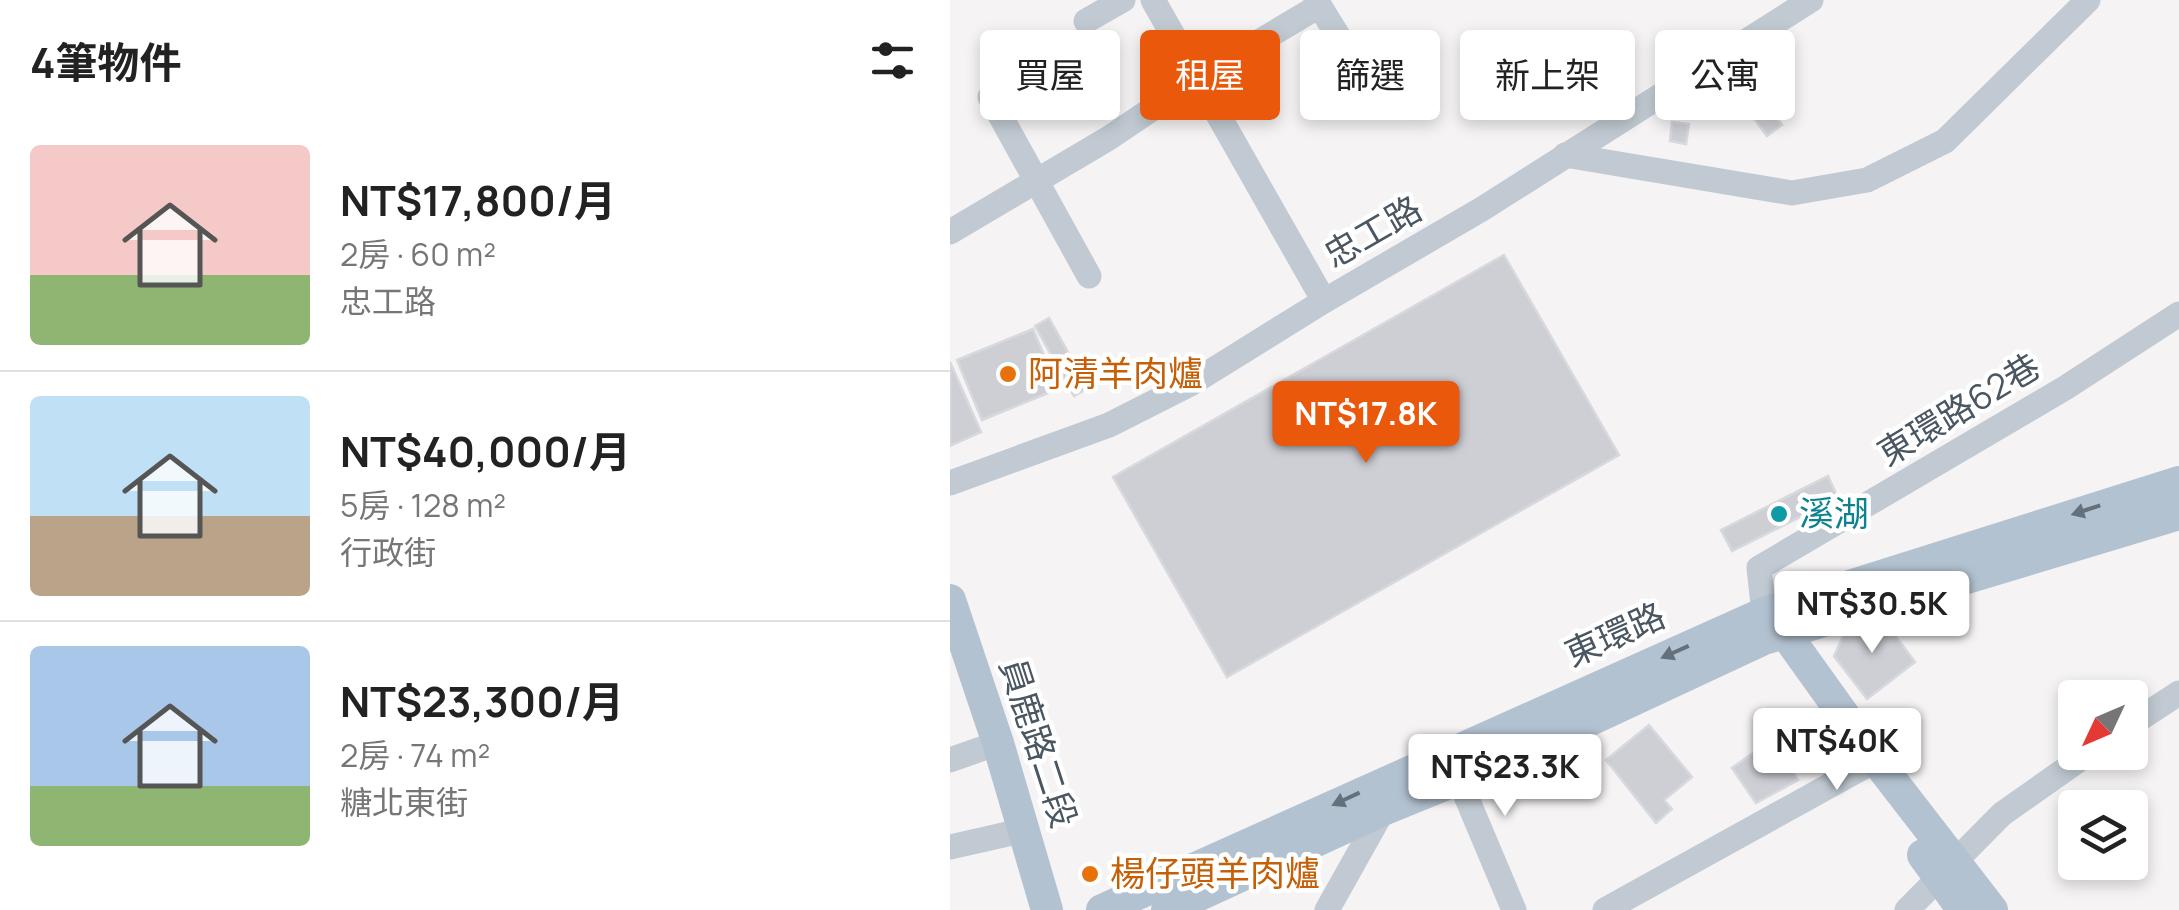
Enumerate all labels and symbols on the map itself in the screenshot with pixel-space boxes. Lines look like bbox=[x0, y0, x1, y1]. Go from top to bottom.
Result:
street label: 忠工路 bbox=[1315, 184, 1430, 278]
street label: 東環路62巷 bbox=[1868, 342, 2049, 476]
place label: 阿清羊肉爐 bbox=[1028, 349, 1203, 397]
marker: 阿清羊肉爐 bbox=[997, 363, 1019, 385]
pin: NT$17.8K bbox=[1263, 381, 1469, 466]
place label: 溪湖 bbox=[1799, 489, 1869, 537]
marker: 溪湖 bbox=[1768, 503, 1790, 525]
one-way arrow bbox=[2070, 503, 2100, 518]
pin: NT$30.5K bbox=[1769, 571, 1975, 656]
street label: 東環路 bbox=[1557, 591, 1672, 677]
one-way arrow bbox=[1660, 644, 1689, 661]
street label: 員鹿路二段 bbox=[989, 652, 1089, 833]
north arrow bbox=[2058, 680, 2148, 770]
pin: NT$40K bbox=[1756, 708, 1918, 793]
pin: NT$23.3K bbox=[1402, 734, 1608, 819]
one-way arrow bbox=[1331, 790, 1360, 807]
place label: 楊仔頭羊肉爐 bbox=[1110, 849, 1320, 897]
marker: 楊仔頭羊肉爐 bbox=[1079, 863, 1101, 885]

